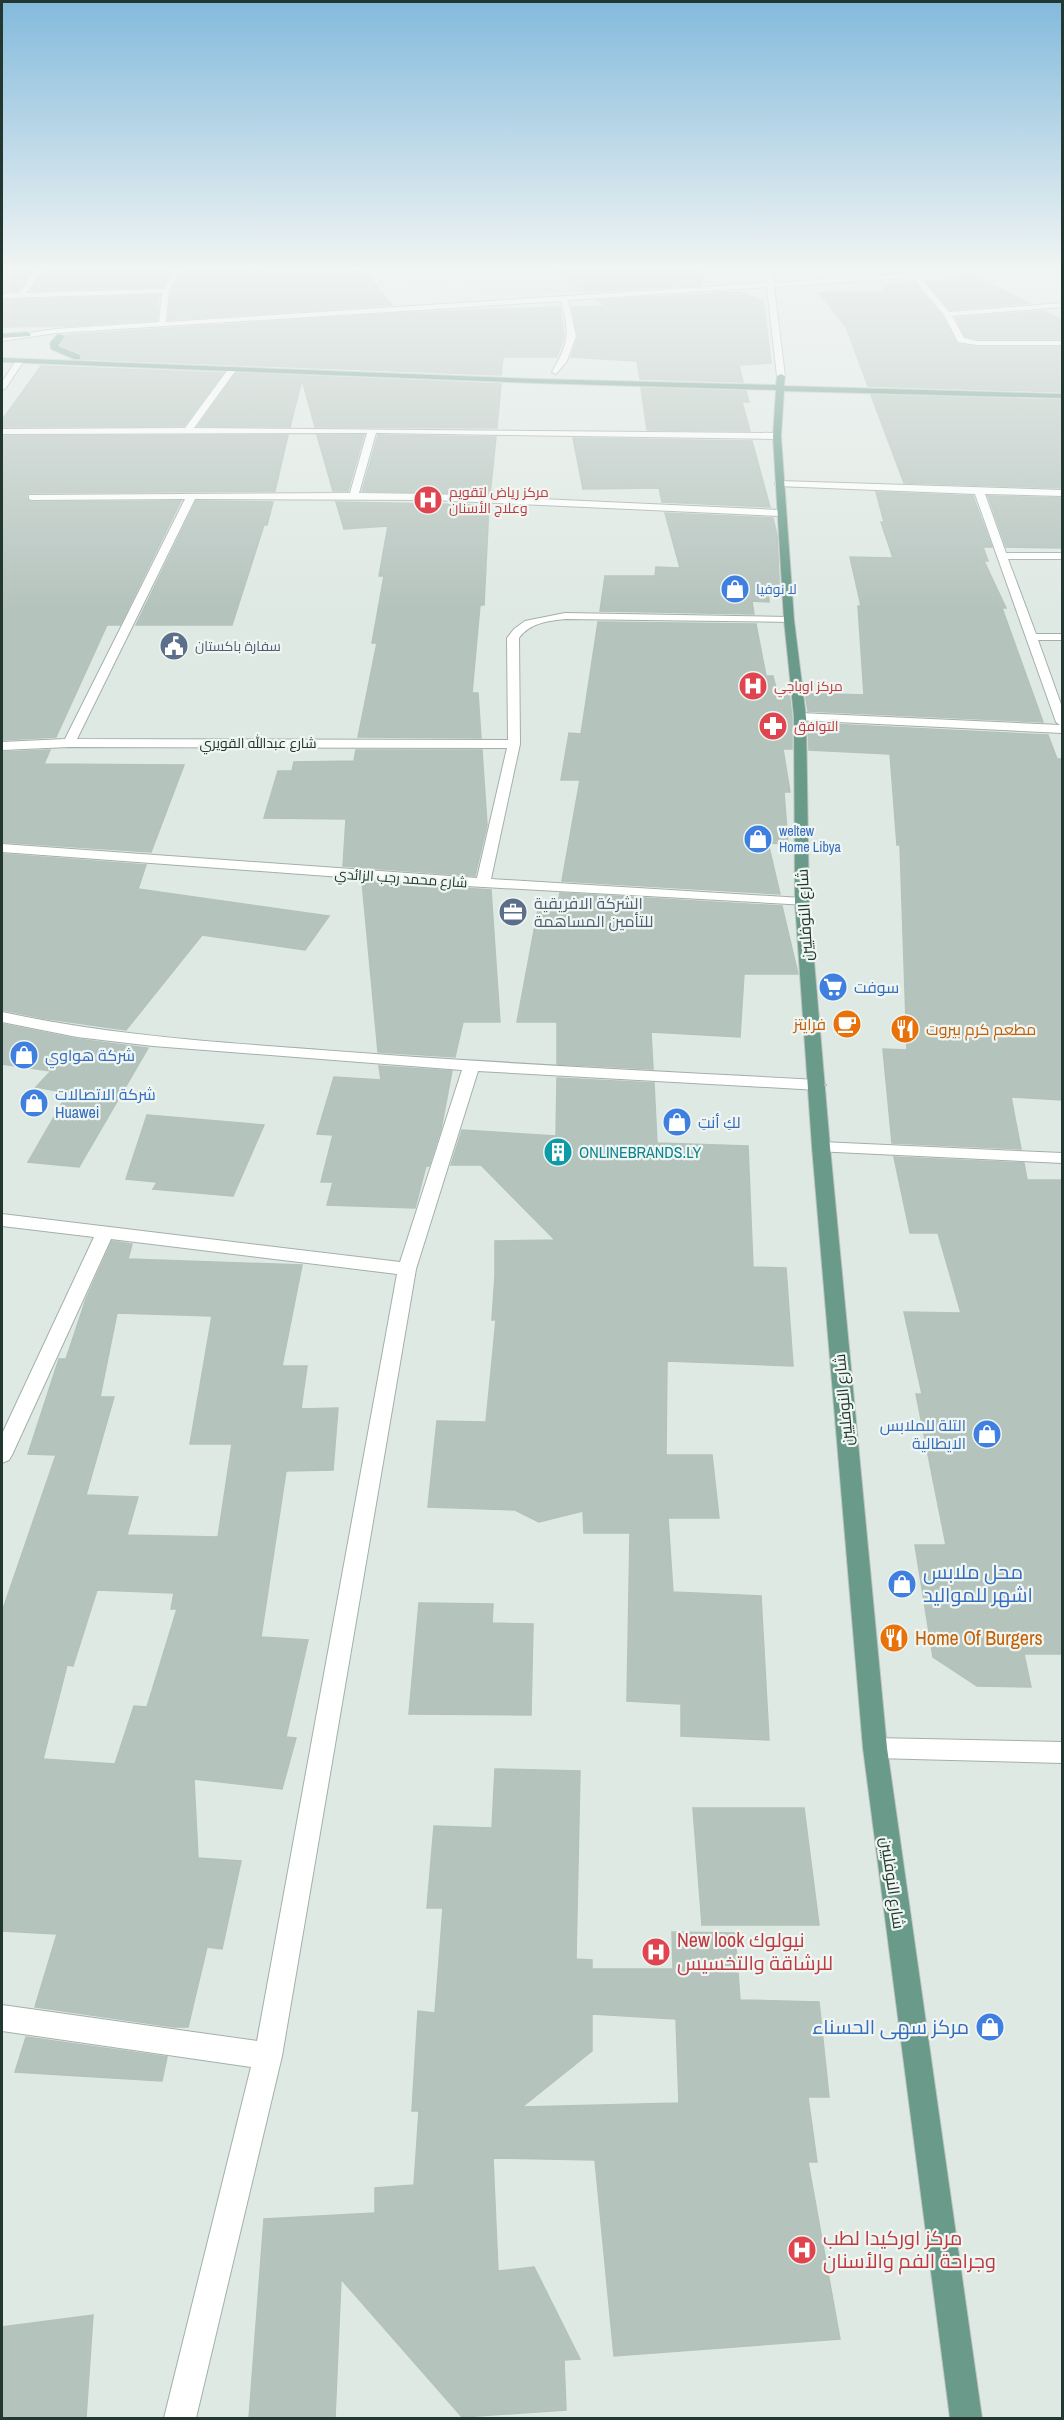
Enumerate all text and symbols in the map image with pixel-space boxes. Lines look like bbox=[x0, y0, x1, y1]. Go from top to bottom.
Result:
place label: مركز رياض لتقويم وعلاج الأسنان bbox=[449, 483, 549, 517]
hospital icon: مركز رياض لتقويم وعلاج الأسنان bbox=[412, 484, 444, 516]
shop icon: لا نوفيا bbox=[719, 573, 751, 605]
place label: لا نوفيا bbox=[756, 580, 797, 598]
public building icon: سفارة باكستان bbox=[158, 630, 190, 662]
place label: سفارة باكستان bbox=[195, 637, 281, 655]
hospital icon: مركز اوباجي bbox=[737, 670, 769, 702]
place label: مركز اوباجي bbox=[774, 677, 843, 698]
pharmacy icon: التوافق bbox=[757, 710, 789, 742]
place label: التوافق bbox=[794, 717, 839, 735]
street label: شارع عبدالله القويري bbox=[199, 734, 317, 755]
place label: weltew Home Libya bbox=[779, 822, 842, 856]
shop icon: weltew Home Libya bbox=[742, 823, 774, 855]
street label: شارع محمد رجب الزائدي bbox=[334, 864, 468, 895]
street label: شارع النوفليين bbox=[791, 868, 818, 962]
place label: الشركة الافريقية للتأمين المساهمة bbox=[534, 892, 653, 932]
office icon: الشركة الافريقية للتأمين المساهمة bbox=[497, 896, 529, 928]
supermarket icon: سوفت bbox=[817, 971, 849, 1003]
place label: سوفت bbox=[854, 976, 899, 998]
cafe icon: فرايتز bbox=[831, 1008, 863, 1040]
place label: فرايتز bbox=[792, 1013, 826, 1035]
restaurant icon: مطعم كرم بيروت bbox=[889, 1013, 921, 1045]
place label: مطعم كرم بيروت bbox=[926, 1018, 1036, 1041]
shop icon: شركة هواوي bbox=[8, 1039, 40, 1071]
place label: شركة هواوي bbox=[45, 1044, 135, 1069]
place label: شركة الاتصالات Huawei bbox=[55, 1083, 156, 1123]
shop icon: شركة الاتصالات Huawei bbox=[18, 1087, 50, 1119]
shop icon: لكِ أنتِ bbox=[661, 1106, 693, 1138]
place label: لكِ أنتِ bbox=[698, 1111, 741, 1133]
building icon: ONLINEBRANDS.LY bbox=[542, 1136, 574, 1168]
place label: ONLINEBRANDS.LY bbox=[579, 1141, 702, 1163]
street label: شارع النوفليين bbox=[828, 1353, 859, 1447]
place label: التلة للملابس الايطالية bbox=[880, 1414, 966, 1454]
shop icon: التلة للملابس الايطالية bbox=[971, 1418, 1003, 1450]
place label: محل ملابس اشهر للمواليد bbox=[923, 1558, 1033, 1608]
shop icon: محل ملابس اشهر للمواليد bbox=[886, 1568, 918, 1600]
restaurant icon: Home Of Burgers bbox=[878, 1622, 910, 1654]
place label: Home Of Burgers bbox=[915, 1624, 1043, 1651]
street label: شارع النوفليين bbox=[875, 1836, 910, 1930]
place label: New look نيولوك للرشاقة والتخسيس bbox=[677, 1926, 833, 1976]
hospital icon: New look نيولوك للرشاقة والتخسيس bbox=[640, 1936, 672, 1968]
shop icon: مركز سهى الحسناء bbox=[974, 2011, 1006, 2043]
place label: مركز سهى الحسناء bbox=[812, 2013, 969, 2040]
place label: مركز اوركيدا لطب وجراحة الفم والأسنان bbox=[823, 2224, 996, 2275]
hospital icon: مركز اوركيدا لطب وجراحة الفم والأسنان bbox=[786, 2234, 818, 2266]

